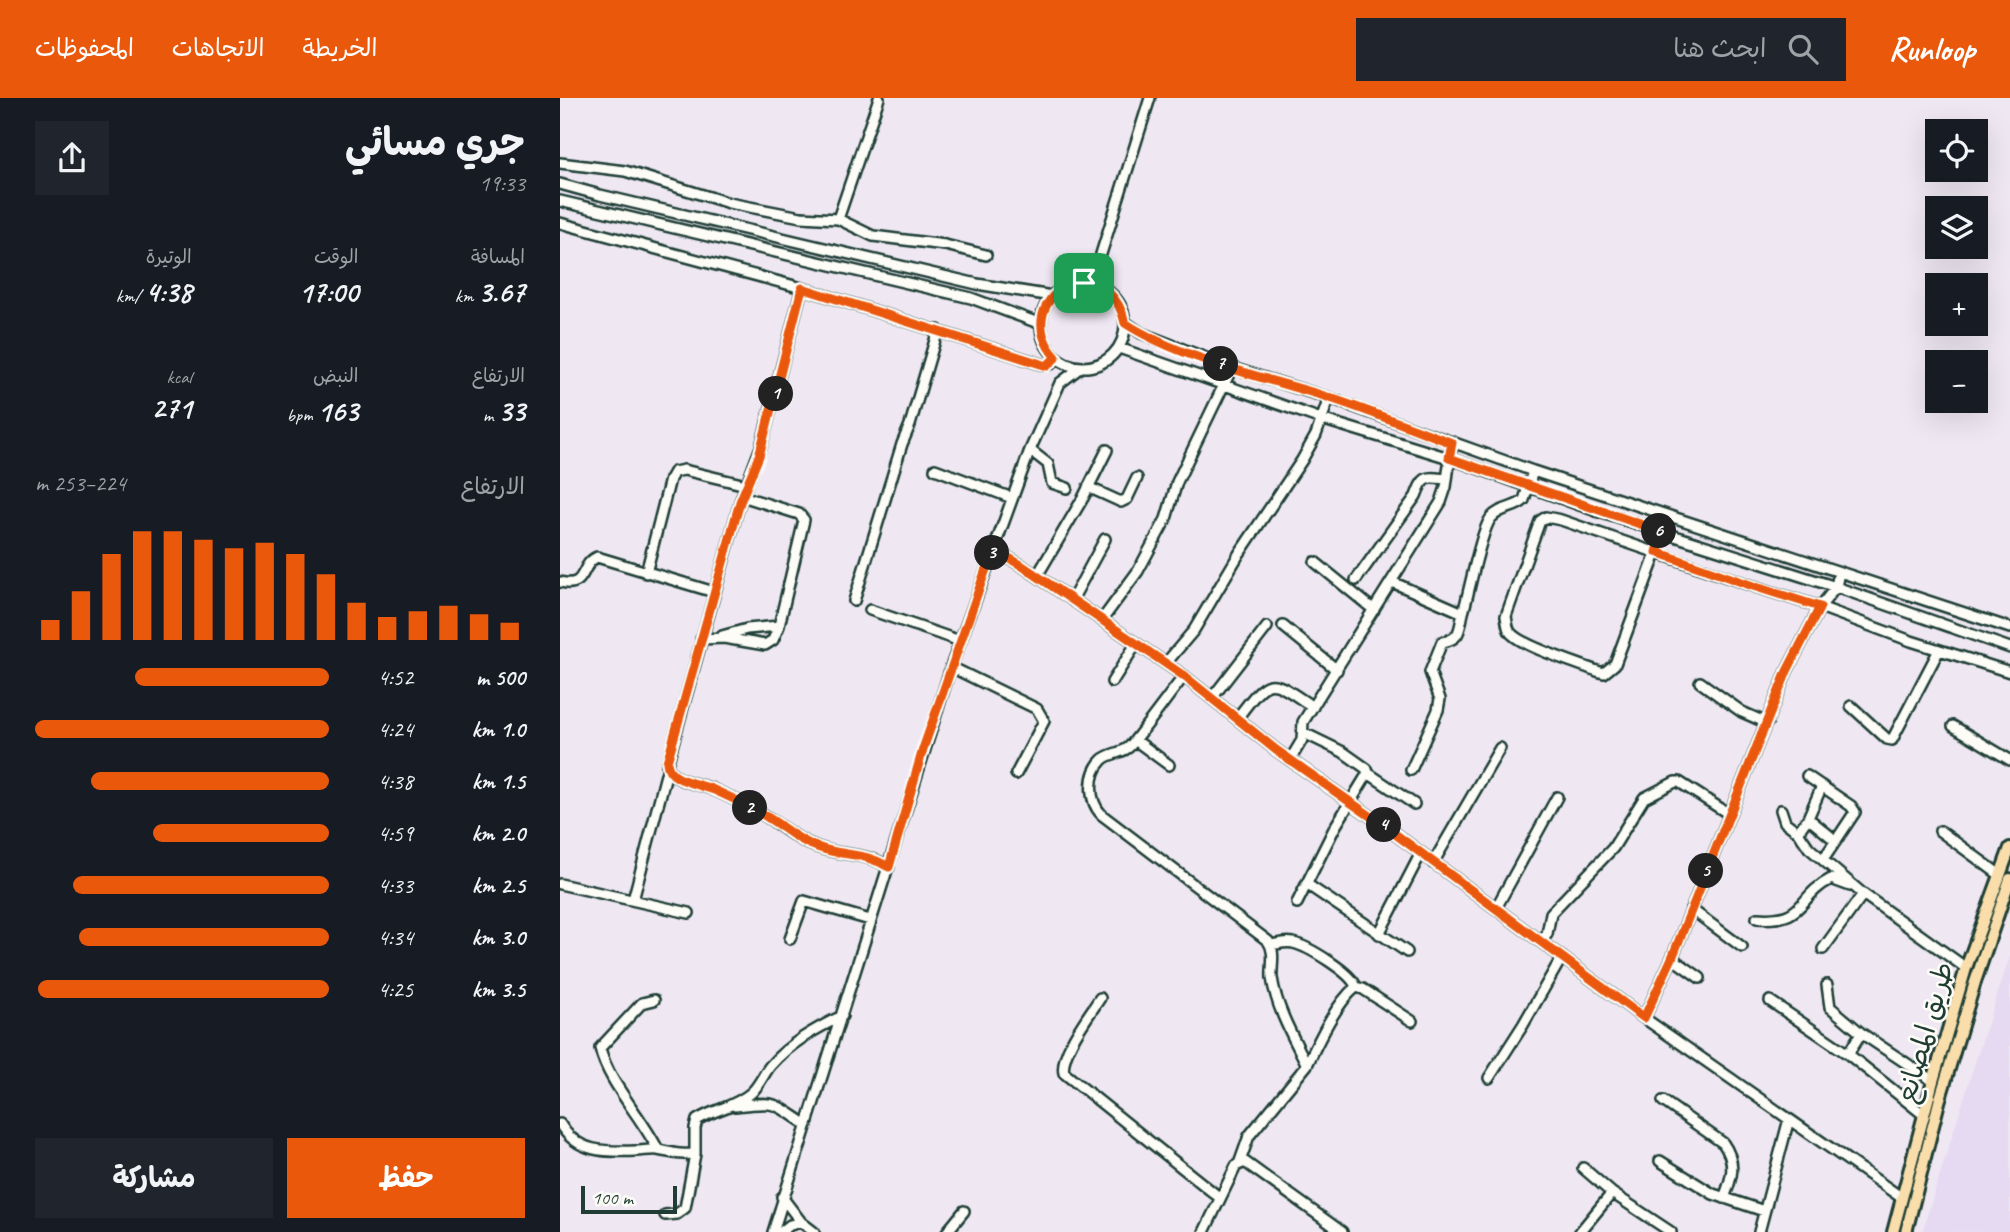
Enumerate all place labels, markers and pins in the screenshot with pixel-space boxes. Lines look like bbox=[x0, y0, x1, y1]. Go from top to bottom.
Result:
pin bbox=[1054, 253, 1114, 313]
pin: 7 bbox=[1204, 346, 1238, 382]
pin: 1 bbox=[758, 376, 794, 412]
pin: 6 bbox=[1642, 514, 1676, 548]
pin: 3 bbox=[974, 536, 1010, 570]
pin: 2 bbox=[732, 790, 768, 826]
pin: 4 bbox=[1366, 808, 1402, 842]
pin: 5 bbox=[1688, 854, 1724, 888]

